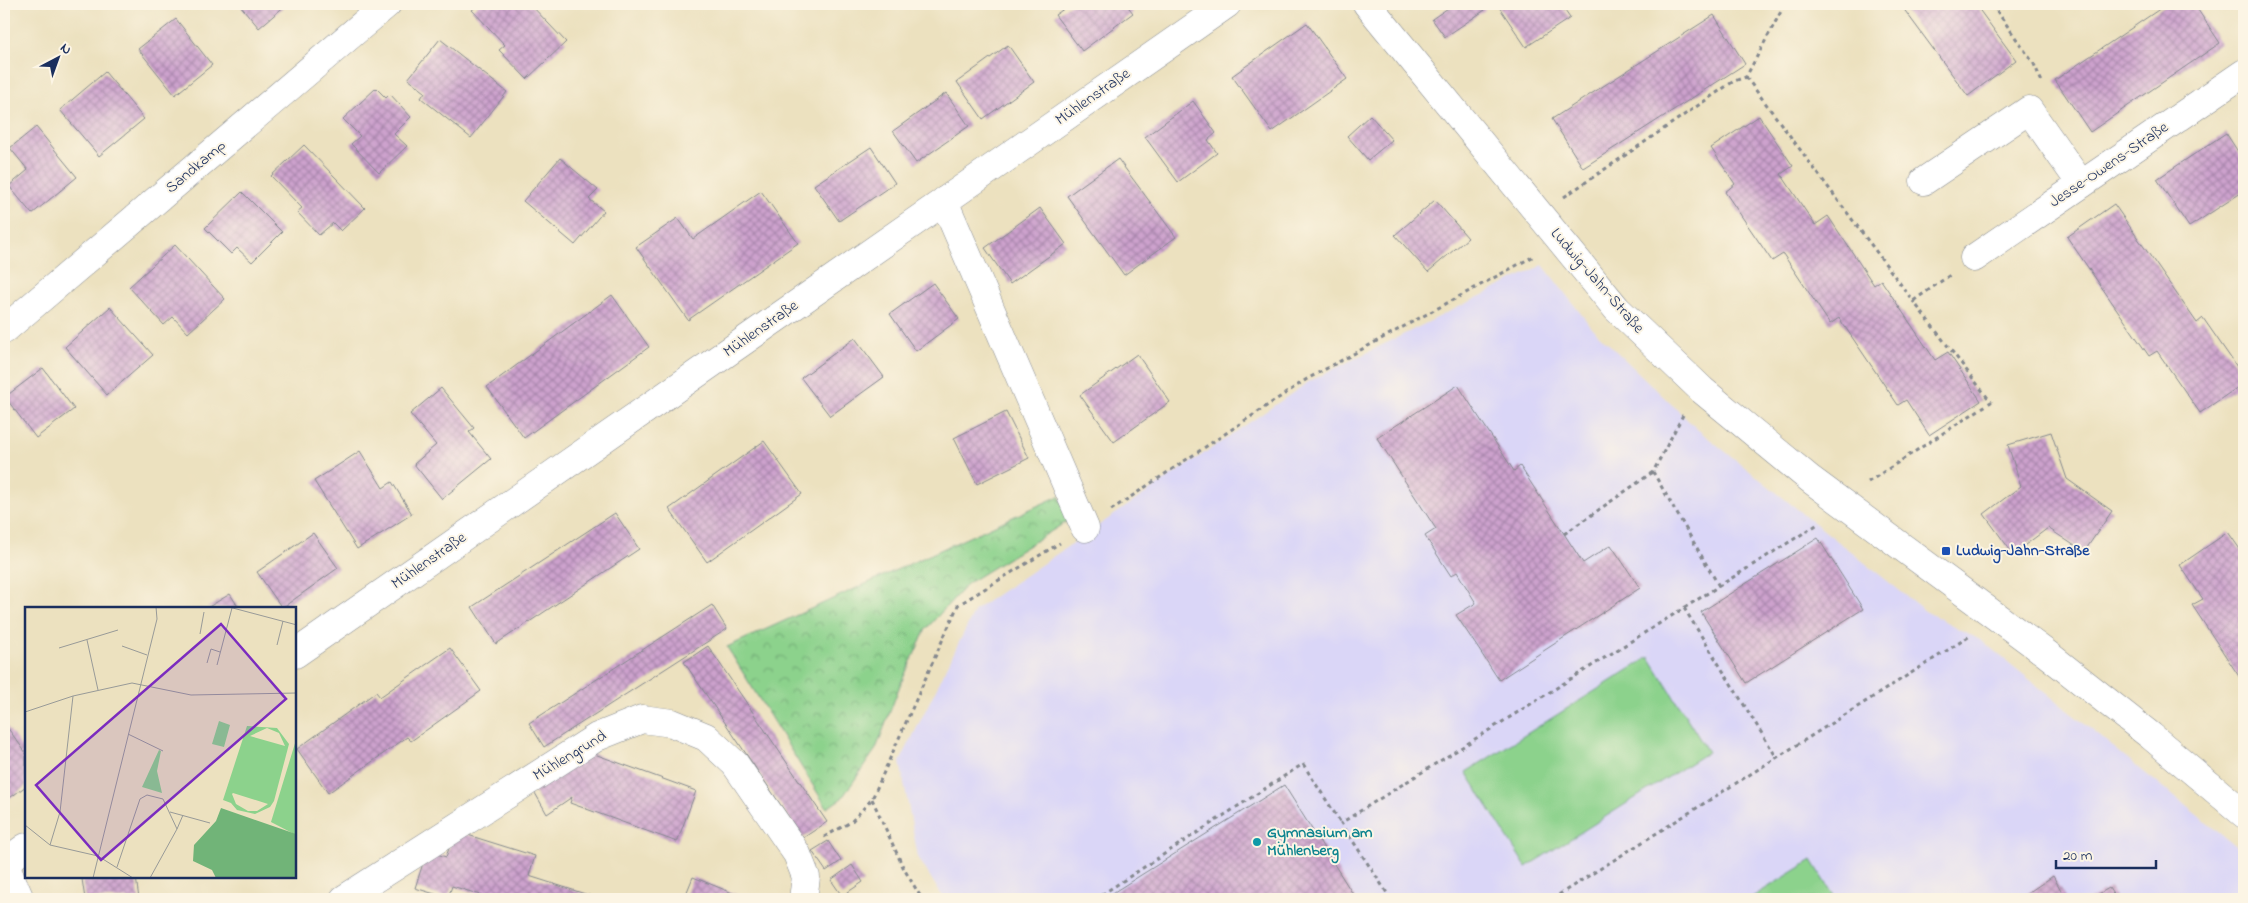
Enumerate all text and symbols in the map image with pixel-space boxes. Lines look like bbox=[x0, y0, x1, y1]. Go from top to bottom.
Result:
north arrow bbox=[32, 32, 82, 82]
text: N bbox=[55, 38, 76, 60]
street label: Mühlenstraße bbox=[1051, 62, 1136, 132]
street label: Jesse-Owens-Straße bbox=[2044, 116, 2174, 214]
street label: Sandkamp bbox=[160, 134, 232, 200]
street label: Ludwig-Jahn-Straße bbox=[1544, 223, 1650, 340]
street label: Mühlenstraße bbox=[719, 294, 804, 364]
street label: Mühlenstraße bbox=[387, 526, 472, 596]
place label: Ludwig-Jahn-Straße bbox=[1956, 539, 2090, 564]
marker: Ludwig-Jahn-Straße bbox=[1940, 545, 1952, 557]
inset map bbox=[25, 607, 296, 878]
street label: Mühlengrund bbox=[529, 725, 611, 787]
place label: Gymnasium am Mühlenberg bbox=[1267, 821, 1373, 864]
marker: Gymnasium am Mühlenberg bbox=[1251, 836, 1263, 848]
scale bar bbox=[2056, 838, 2156, 870]
text: 20 m bbox=[2063, 845, 2093, 867]

